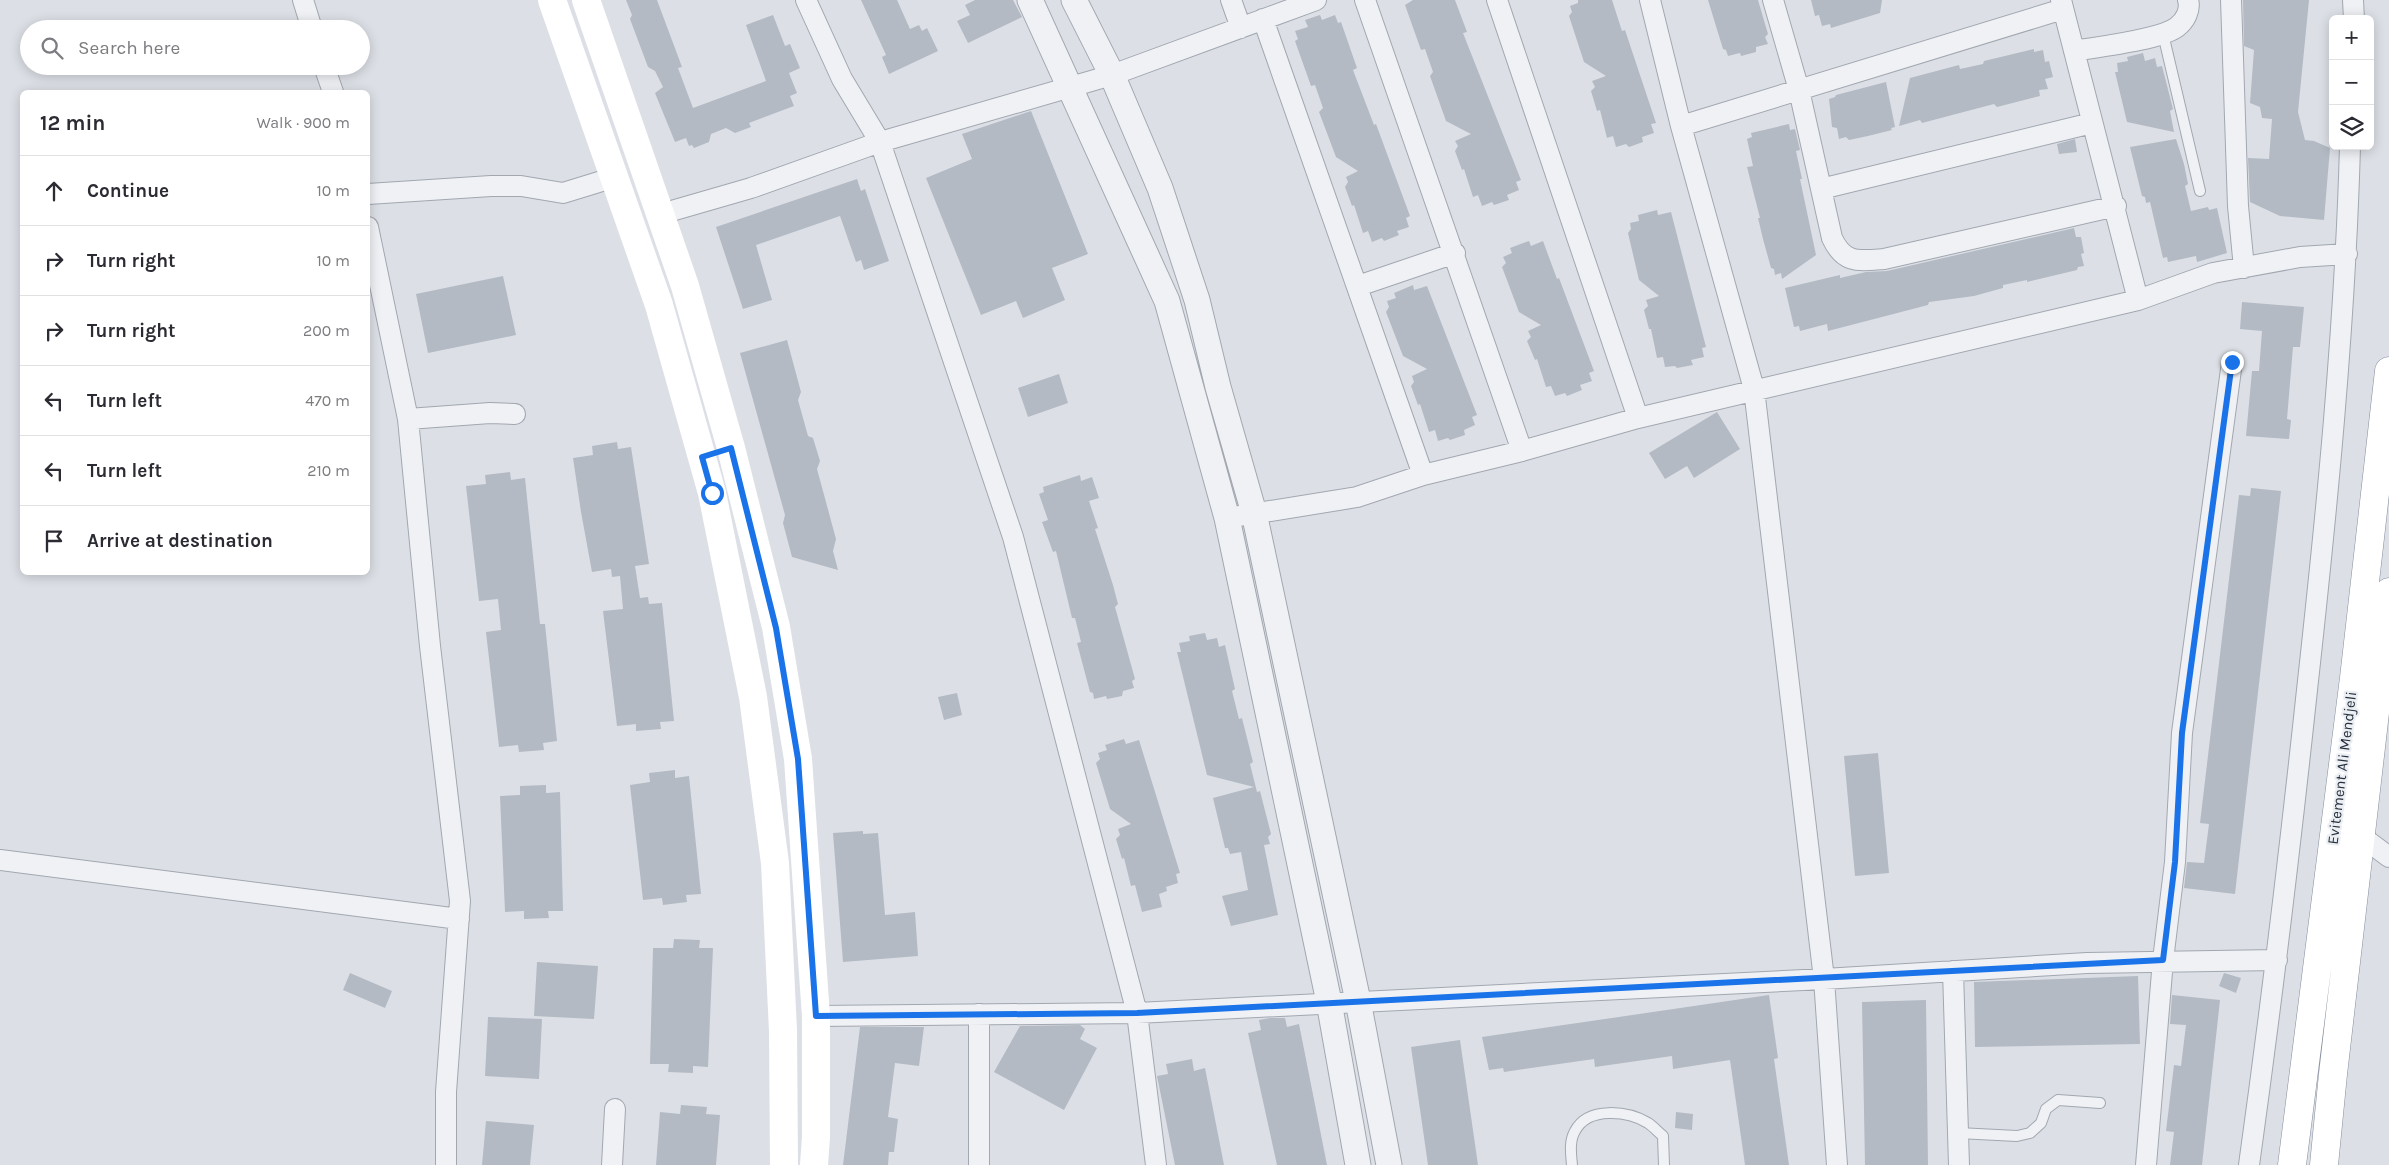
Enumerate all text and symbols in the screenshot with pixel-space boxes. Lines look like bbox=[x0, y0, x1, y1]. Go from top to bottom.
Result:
map controls bbox=[2329, 15, 2374, 150]
button: + bbox=[2329, 15, 2374, 60]
search box bbox=[20, 20, 370, 75]
icon: search bbox=[38, 34, 66, 62]
text: Search here bbox=[78, 37, 180, 59]
button: − bbox=[2329, 60, 2374, 105]
button: layers bbox=[2329, 105, 2374, 150]
text: 12 min bbox=[40, 111, 105, 135]
text: Walk · 900 m bbox=[256, 113, 350, 132]
icon: ahead bbox=[40, 177, 68, 205]
text: Continue bbox=[87, 180, 169, 202]
text: 10 m bbox=[316, 181, 350, 200]
icon: right bbox=[40, 247, 68, 275]
text: Turn right bbox=[87, 250, 176, 272]
text: 10 m bbox=[316, 251, 350, 270]
icon: right bbox=[40, 317, 68, 345]
text: Turn right bbox=[87, 320, 176, 342]
text: 200 m bbox=[303, 321, 350, 340]
route end bbox=[2221, 351, 2244, 374]
icon: left bbox=[40, 387, 68, 415]
text: Turn left bbox=[87, 390, 162, 412]
text: 470 m bbox=[305, 391, 350, 410]
icon: left bbox=[40, 457, 68, 485]
text: Turn left bbox=[87, 460, 162, 482]
text: 210 m bbox=[307, 461, 350, 480]
route start bbox=[701, 482, 724, 505]
icon: arrive bbox=[40, 527, 68, 555]
text: Arrive at destination bbox=[87, 530, 273, 552]
street label: Evitement Ali Mendjeli bbox=[2324, 690, 2360, 846]

